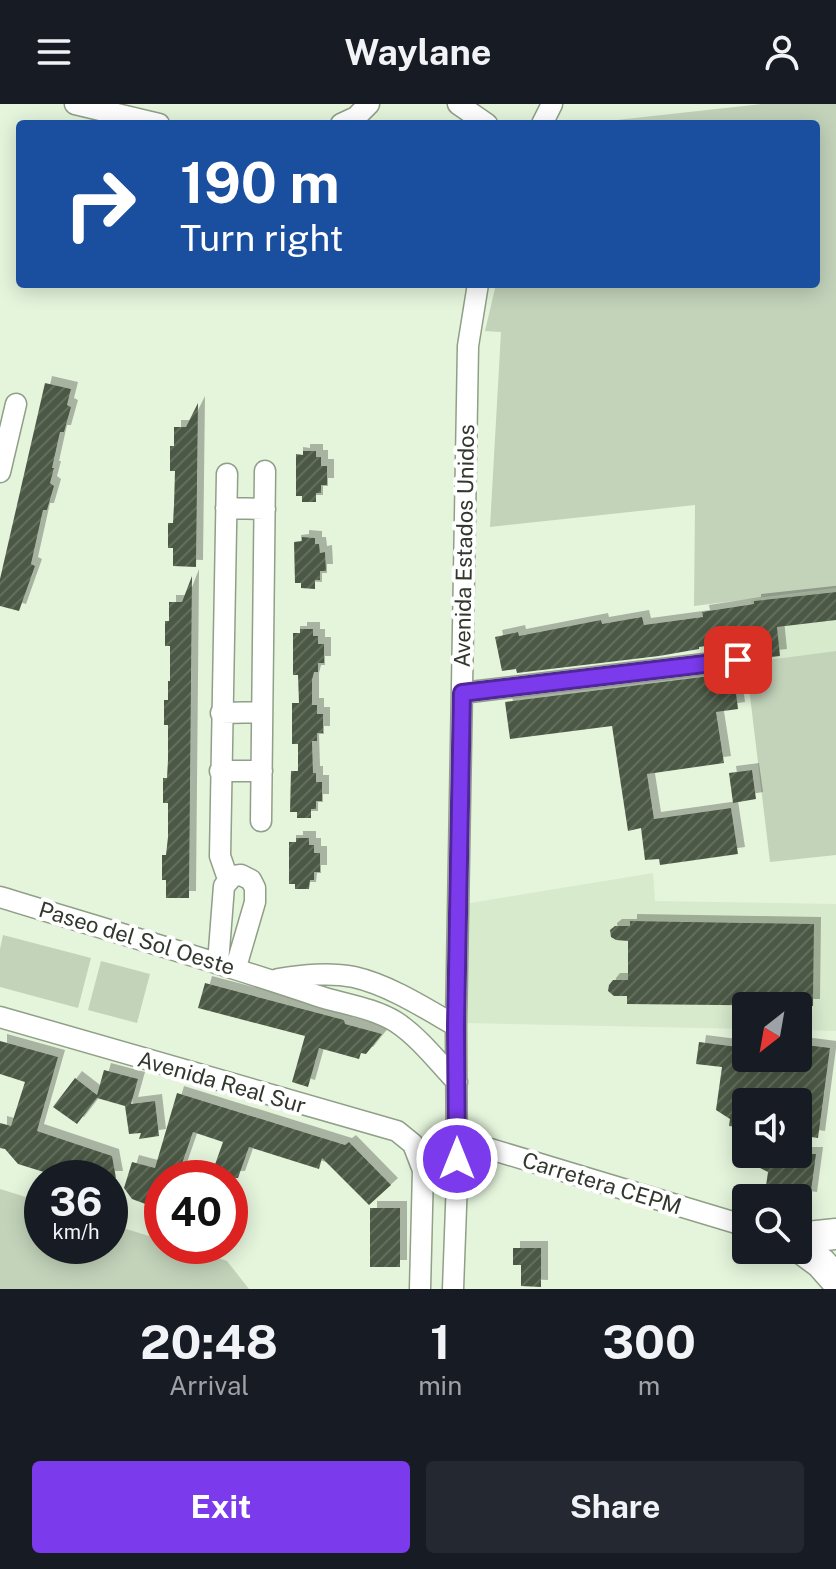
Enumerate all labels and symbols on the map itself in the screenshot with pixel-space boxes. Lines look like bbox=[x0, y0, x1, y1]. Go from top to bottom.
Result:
street label: Avenida Estados Unidos bbox=[449, 424, 479, 668]
pin bbox=[704, 626, 772, 694]
street label: Paseo del Sol Oeste bbox=[36, 896, 238, 980]
north arrow bbox=[732, 992, 812, 1072]
street label: Avenida Real Sur bbox=[135, 1046, 309, 1118]
position arrow bbox=[415, 1117, 499, 1201]
street label: Carretera CEPM bbox=[519, 1146, 685, 1220]
speed limit sign: 40 bbox=[144, 1160, 248, 1264]

